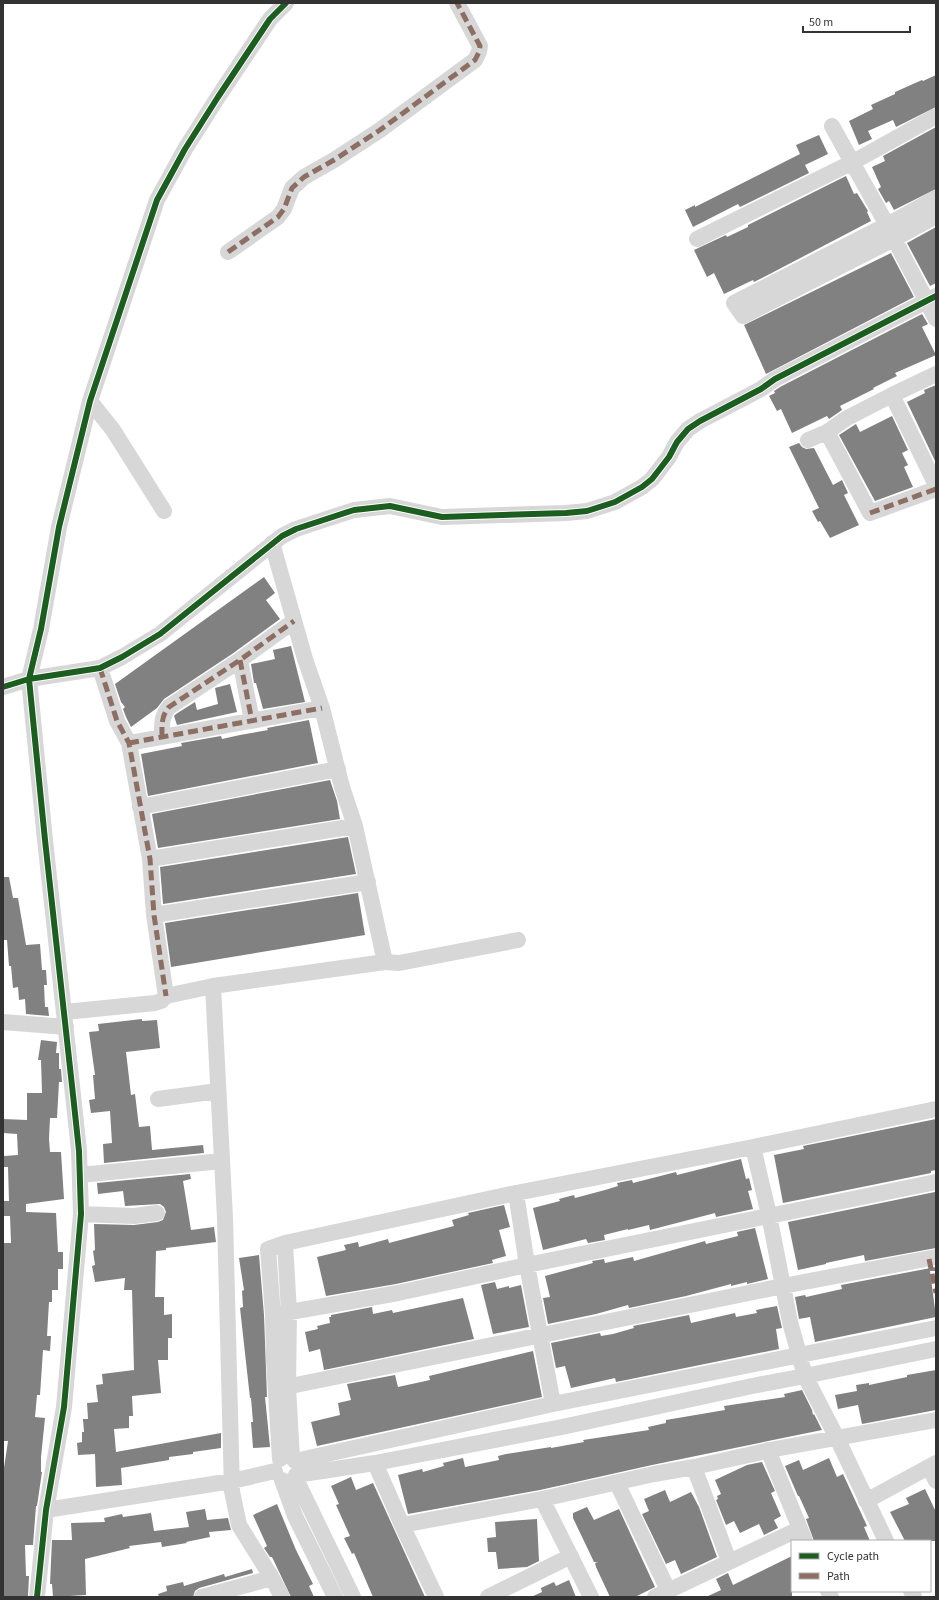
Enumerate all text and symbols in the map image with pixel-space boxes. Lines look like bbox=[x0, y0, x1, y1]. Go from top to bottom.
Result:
scale bar bbox=[803, 8, 910, 34]
text: 50 m bbox=[809, 14, 833, 31]
legend bbox=[791, 1540, 931, 1592]
text: Cycle path bbox=[827, 1548, 879, 1565]
text: Path bbox=[827, 1568, 850, 1585]

